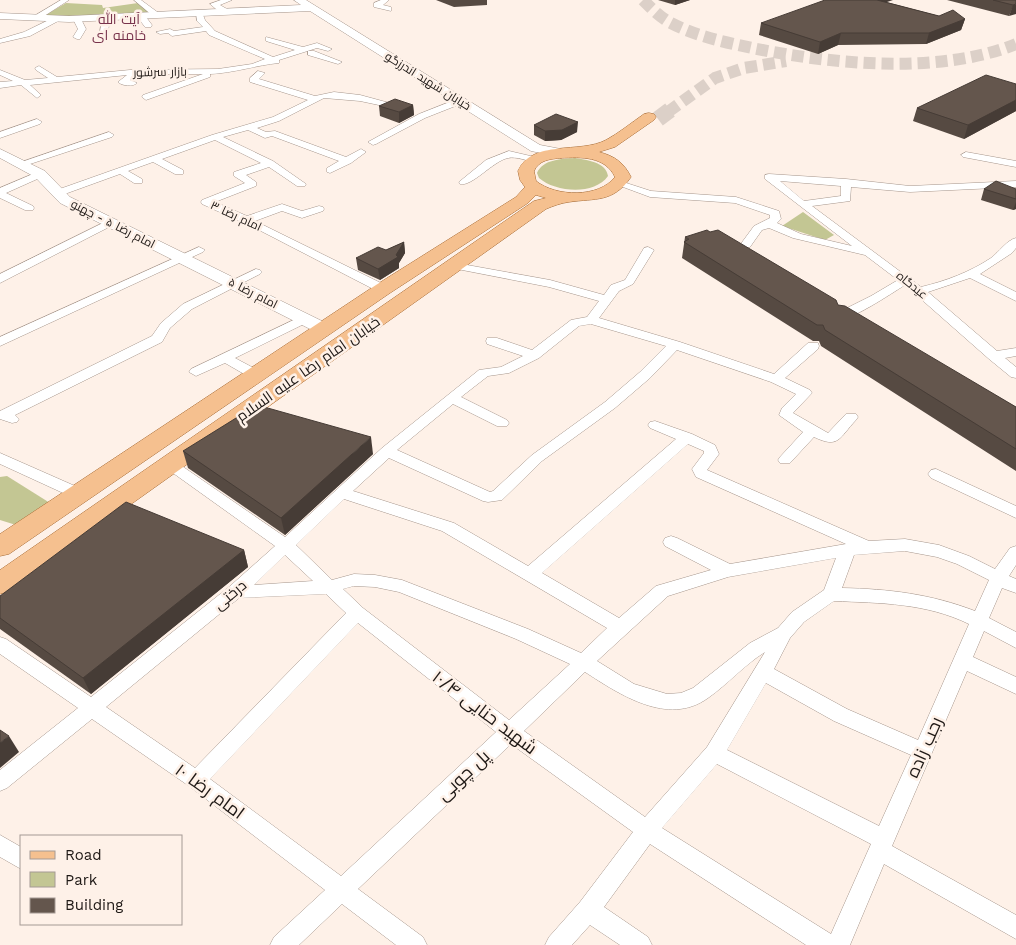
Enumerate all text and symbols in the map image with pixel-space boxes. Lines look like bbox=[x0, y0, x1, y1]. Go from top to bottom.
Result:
district label: آیت الله خامنه ای bbox=[92, 10, 146, 43]
street label: خیابان شهید اندرزگو bbox=[382, 49, 474, 113]
street label: بازار سرشور bbox=[132, 65, 187, 79]
street label: امام رضا ۵ - چهنو bbox=[68, 197, 157, 253]
street label: امام رضا ۳ bbox=[208, 198, 264, 235]
street label: عیدگاه bbox=[894, 268, 930, 302]
street label: امام رضا ۵ bbox=[226, 275, 280, 312]
street label: خیابان امام رضا علیه السلام bbox=[233, 313, 384, 426]
street label: درختی bbox=[210, 576, 251, 615]
street label: شهید حنایی ۱۰/۴ bbox=[428, 666, 541, 759]
street label: رجب زاده bbox=[901, 713, 948, 781]
street label: پل چوبی bbox=[432, 745, 495, 806]
street label: امام رضا ۱۰ bbox=[170, 759, 249, 825]
legend bbox=[20, 835, 182, 925]
text: Road bbox=[65, 846, 102, 864]
text: Park bbox=[65, 871, 98, 889]
text: Building bbox=[65, 896, 123, 914]

